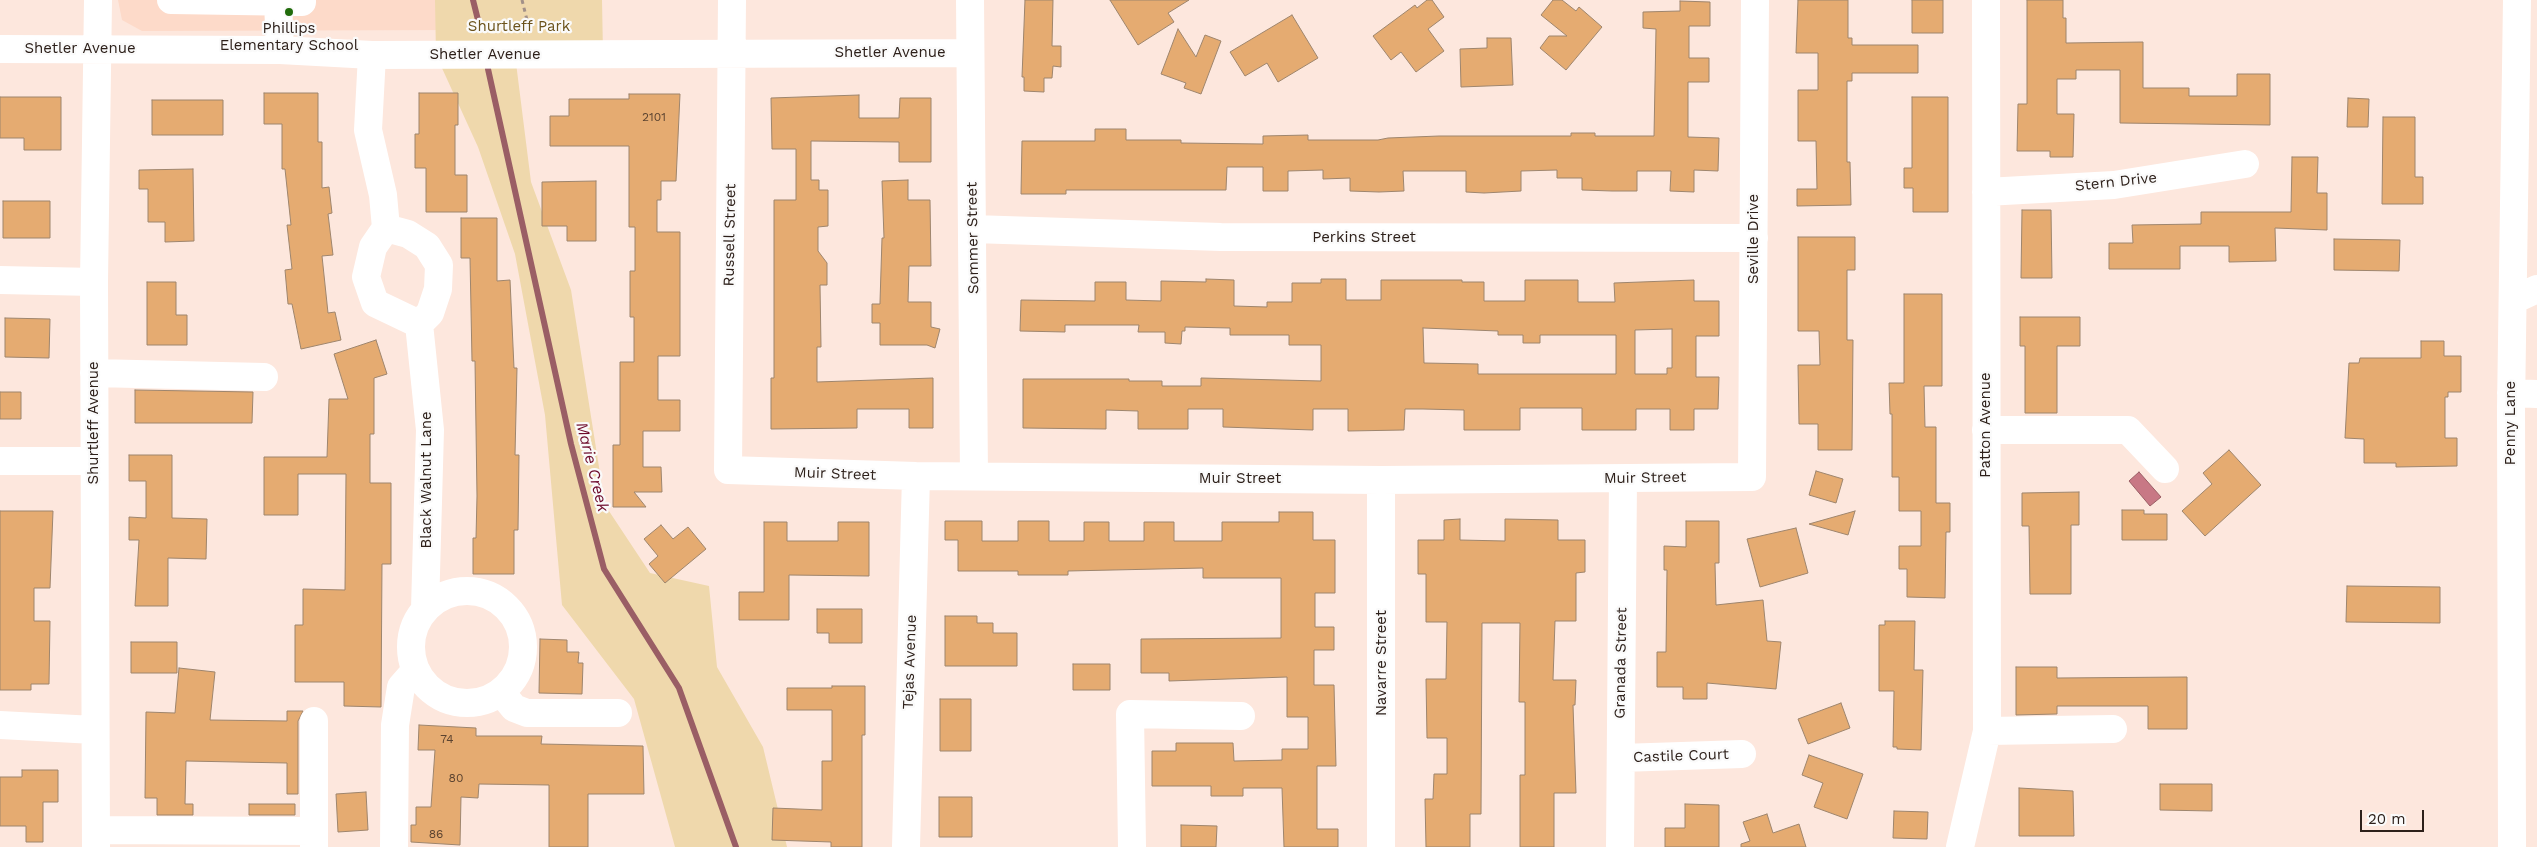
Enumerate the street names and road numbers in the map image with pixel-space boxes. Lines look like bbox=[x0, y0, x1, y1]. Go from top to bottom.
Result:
street label: Shetler Avenue bbox=[24, 40, 136, 58]
street label: Shetler Avenue bbox=[834, 44, 946, 62]
street label: Shetler Avenue bbox=[429, 46, 541, 64]
street label: Stern Drive bbox=[2074, 169, 2158, 195]
street label: Sommer Street bbox=[963, 182, 983, 294]
street label: Russell Street bbox=[720, 183, 740, 287]
street label: Seville Drive bbox=[1745, 194, 1763, 284]
street label: Perkins Street bbox=[1312, 229, 1416, 247]
street label: Shurtleff Avenue bbox=[85, 361, 103, 485]
street label: Patton Avenue bbox=[1977, 372, 1995, 478]
street label: Penny Lane bbox=[2502, 381, 2520, 465]
street label: Black Walnut Lane bbox=[418, 411, 436, 549]
street label: Muir Street bbox=[794, 464, 876, 484]
street label: Muir Street bbox=[1604, 468, 1686, 488]
street label: Muir Street bbox=[1199, 470, 1281, 488]
street label: Granada Street bbox=[1611, 607, 1631, 719]
street label: Navarre Street bbox=[1373, 610, 1391, 716]
street label: Tejas Avenue bbox=[899, 614, 921, 710]
street label: Castile Court bbox=[1633, 745, 1729, 767]

